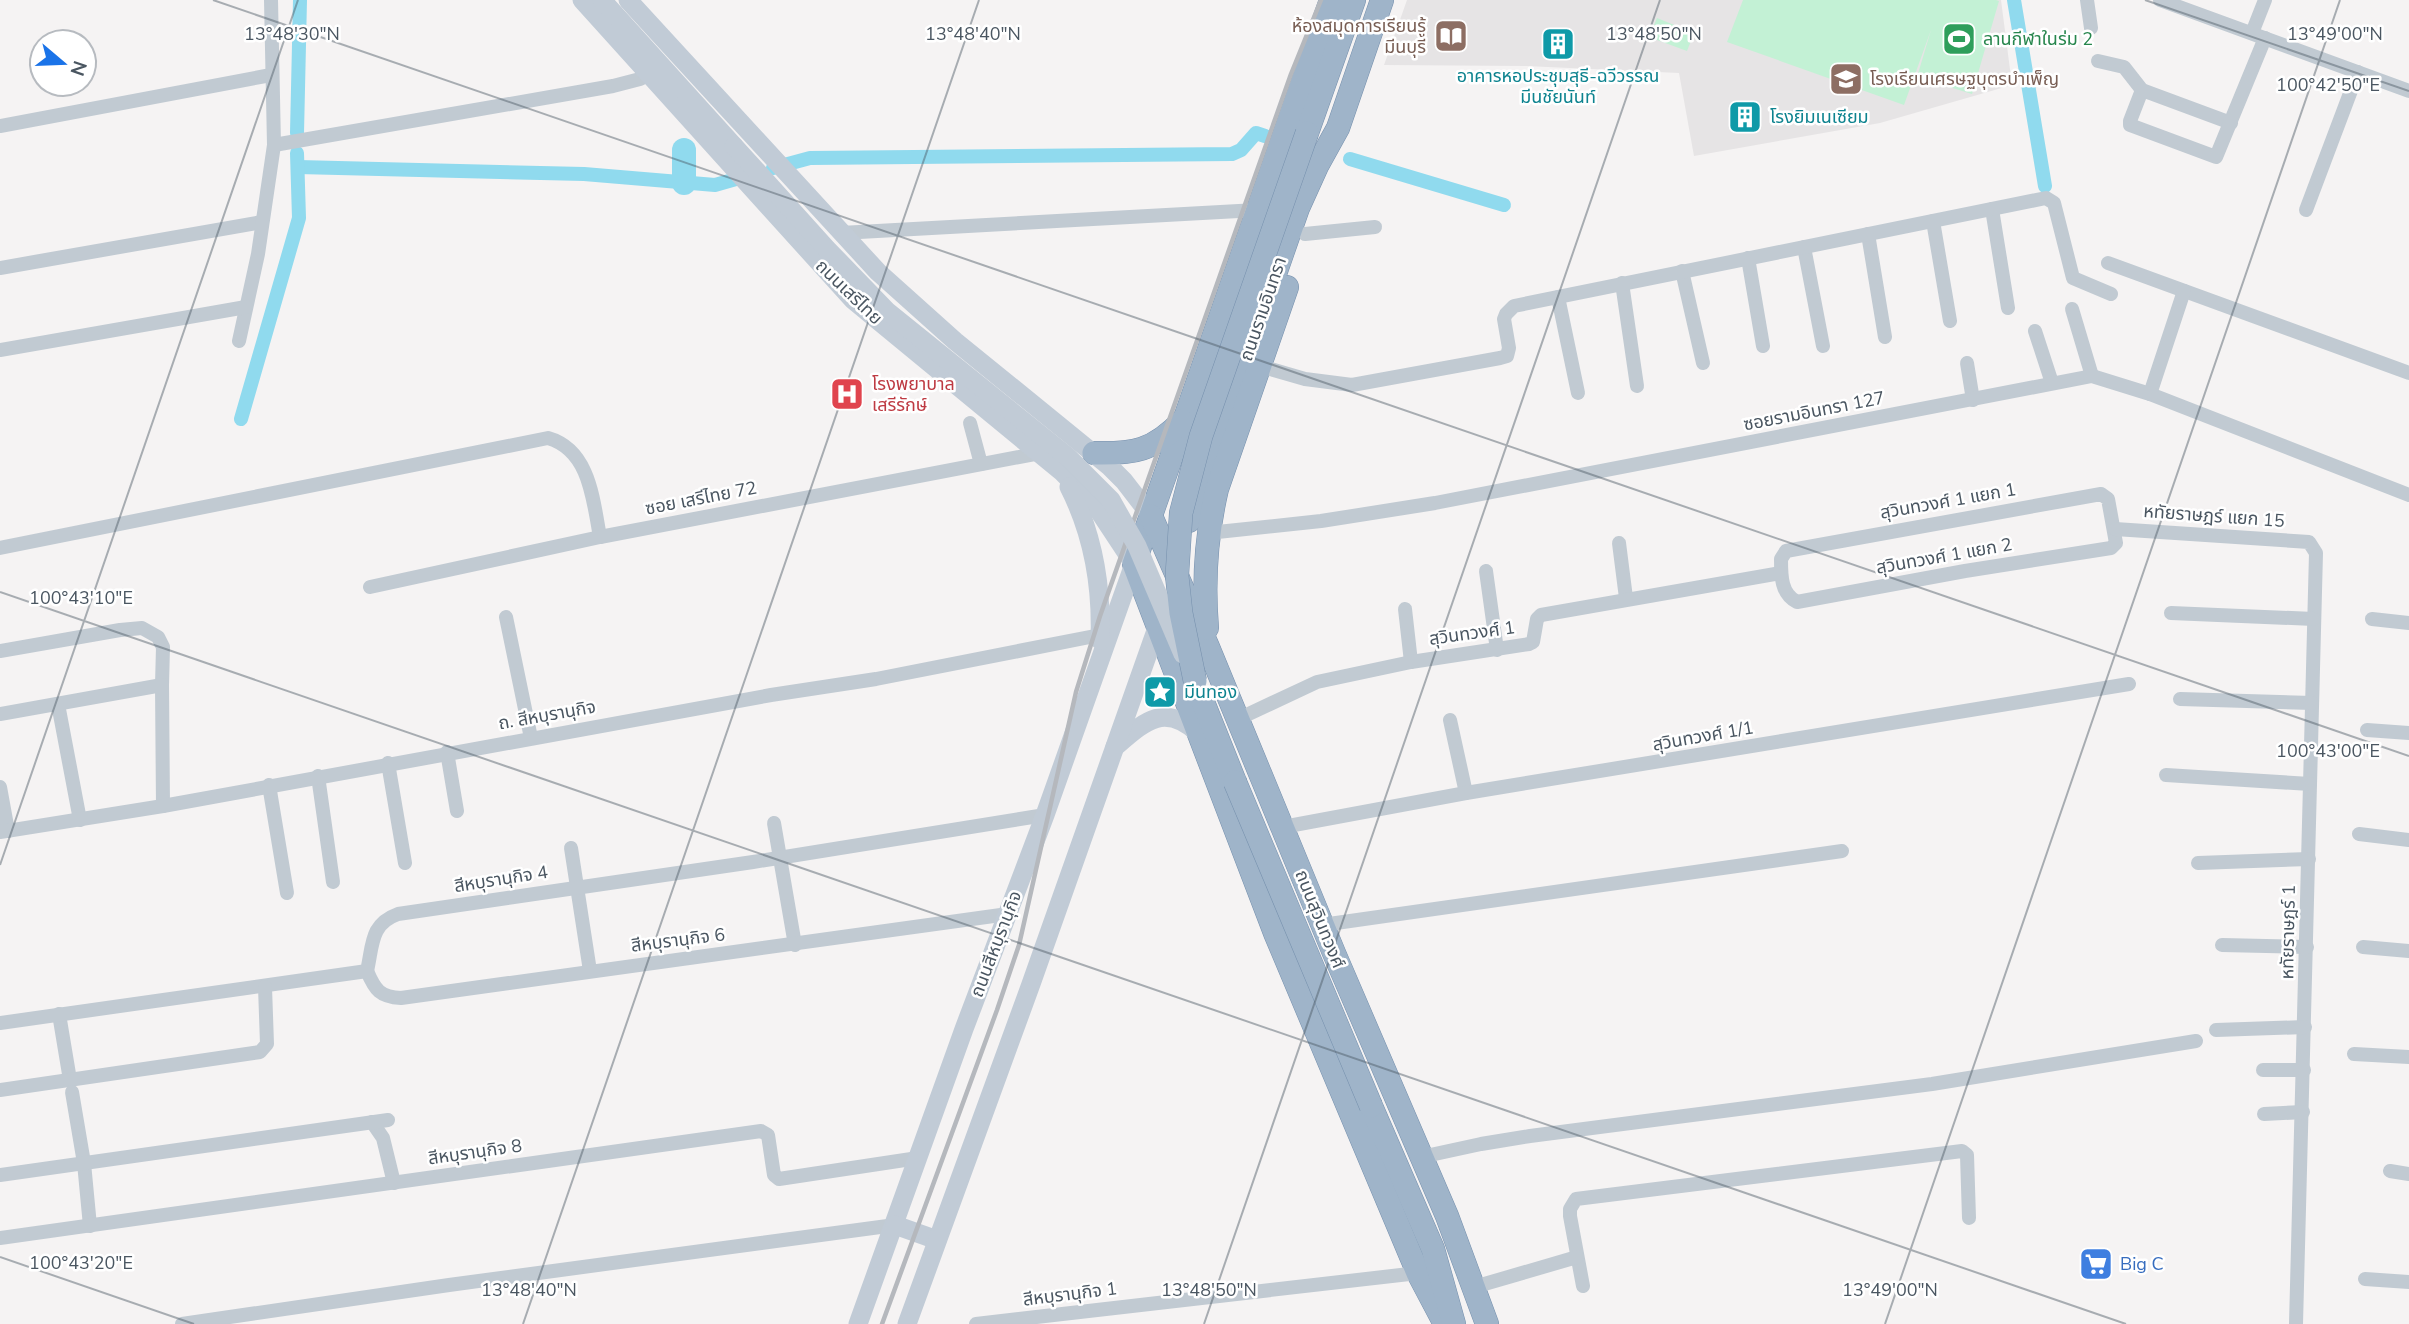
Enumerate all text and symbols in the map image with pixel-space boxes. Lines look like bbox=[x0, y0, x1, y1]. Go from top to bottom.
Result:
place label: ห้องสมุดการเรียนรู้ มีนบุรี bbox=[1292, 14, 1426, 59]
library icon: ห้องสมุดการเรียนรู้ มีนบุรี bbox=[1432, 17, 1470, 55]
sports icon: ลานกีฬาในร่ม 2 bbox=[1940, 20, 1978, 58]
text: 13°48'30"N bbox=[244, 22, 340, 46]
text: 13°48'40"N bbox=[925, 22, 1021, 46]
text: 13°48'50"N bbox=[1606, 22, 1702, 46]
text: 13°49'00"N bbox=[2287, 22, 2383, 46]
building icon: อาคารหอประชุมสุธี-ฉวีวรรณ มีนชัยนันท์ bbox=[1539, 25, 1577, 63]
place label: ลานกีฬาในร่ม 2 bbox=[1983, 27, 2093, 51]
north arrow bbox=[28, 28, 98, 98]
text: N bbox=[64, 57, 93, 79]
school or university icon: โรงเรียนเศรษฐบุตรบำเพ็ญ bbox=[1827, 60, 1865, 98]
place label: อาคารหอประชุมสุธี-ฉวีวรรณ มีนชัยนันท์ bbox=[1457, 64, 1659, 109]
place label: โรงเรียนเศรษฐบุตรบำเพ็ญ bbox=[1870, 67, 2059, 91]
text: 100°42'50"E bbox=[2276, 73, 2380, 97]
building icon: โรงยิมเนเซียม bbox=[1726, 98, 1764, 136]
place label: โรงยิมเนเซียม bbox=[1770, 105, 1869, 129]
street label: ถนนเสรีไทย bbox=[810, 254, 888, 330]
street label: ถนนรามอินทรา bbox=[1234, 254, 1292, 364]
place label: โรงพยาบาล เสรีรักษ์ bbox=[872, 372, 955, 417]
hospital icon: โรงพยาบาล เสรีรักษ์ bbox=[828, 375, 866, 413]
street label: ซอยรามอินทรา 127 bbox=[1741, 386, 1887, 436]
street label: ซอย เสรีไทย 72 bbox=[643, 475, 759, 521]
street label: สุวินทวงศ์ 1 แยก 1 bbox=[1878, 477, 2018, 525]
street label: หทัยราษฎร์ แยก 15 bbox=[2143, 499, 2285, 533]
street label: สุวินทวงศ์ 1 แยก 2 bbox=[1874, 532, 2014, 580]
text: 100°43'10"E bbox=[29, 586, 133, 610]
street label: สุวินทวงศ์ 1 bbox=[1428, 615, 1516, 651]
place icon: มีนทอง bbox=[1141, 673, 1179, 711]
place label: มีนทอง bbox=[1184, 680, 1237, 704]
street label: ถ. สีหบุรานุกิจ bbox=[496, 695, 598, 735]
street label: สุวินทวงศ์ 1/1 bbox=[1651, 715, 1755, 757]
text: 100°43'00"E bbox=[2276, 739, 2380, 763]
street label: สีหบุรานุกิจ 4 bbox=[452, 860, 550, 898]
street label: ถนนสุวินทวงศ์ bbox=[1289, 866, 1351, 972]
street label: หทัยราษฎร์ 1 bbox=[2275, 884, 2301, 980]
street label: ถนนสีหบุรานุกิจ bbox=[965, 887, 1027, 1001]
street label: สีหบุรานุกิจ 6 bbox=[630, 922, 726, 958]
street label: สีหบุรานุกิจ 8 bbox=[426, 1134, 524, 1170]
supermarket icon: Big C bbox=[2077, 1245, 2115, 1283]
text: 100°43'20"E bbox=[29, 1251, 133, 1275]
place label: Big C bbox=[2120, 1252, 2164, 1276]
street label: สีหบุรานุกิจ 1 bbox=[1022, 1276, 1118, 1312]
text: 13°48'40"N bbox=[481, 1278, 577, 1302]
text: 13°48'50"N bbox=[1161, 1278, 1257, 1302]
text: 13°49'00"N bbox=[1842, 1278, 1938, 1302]

